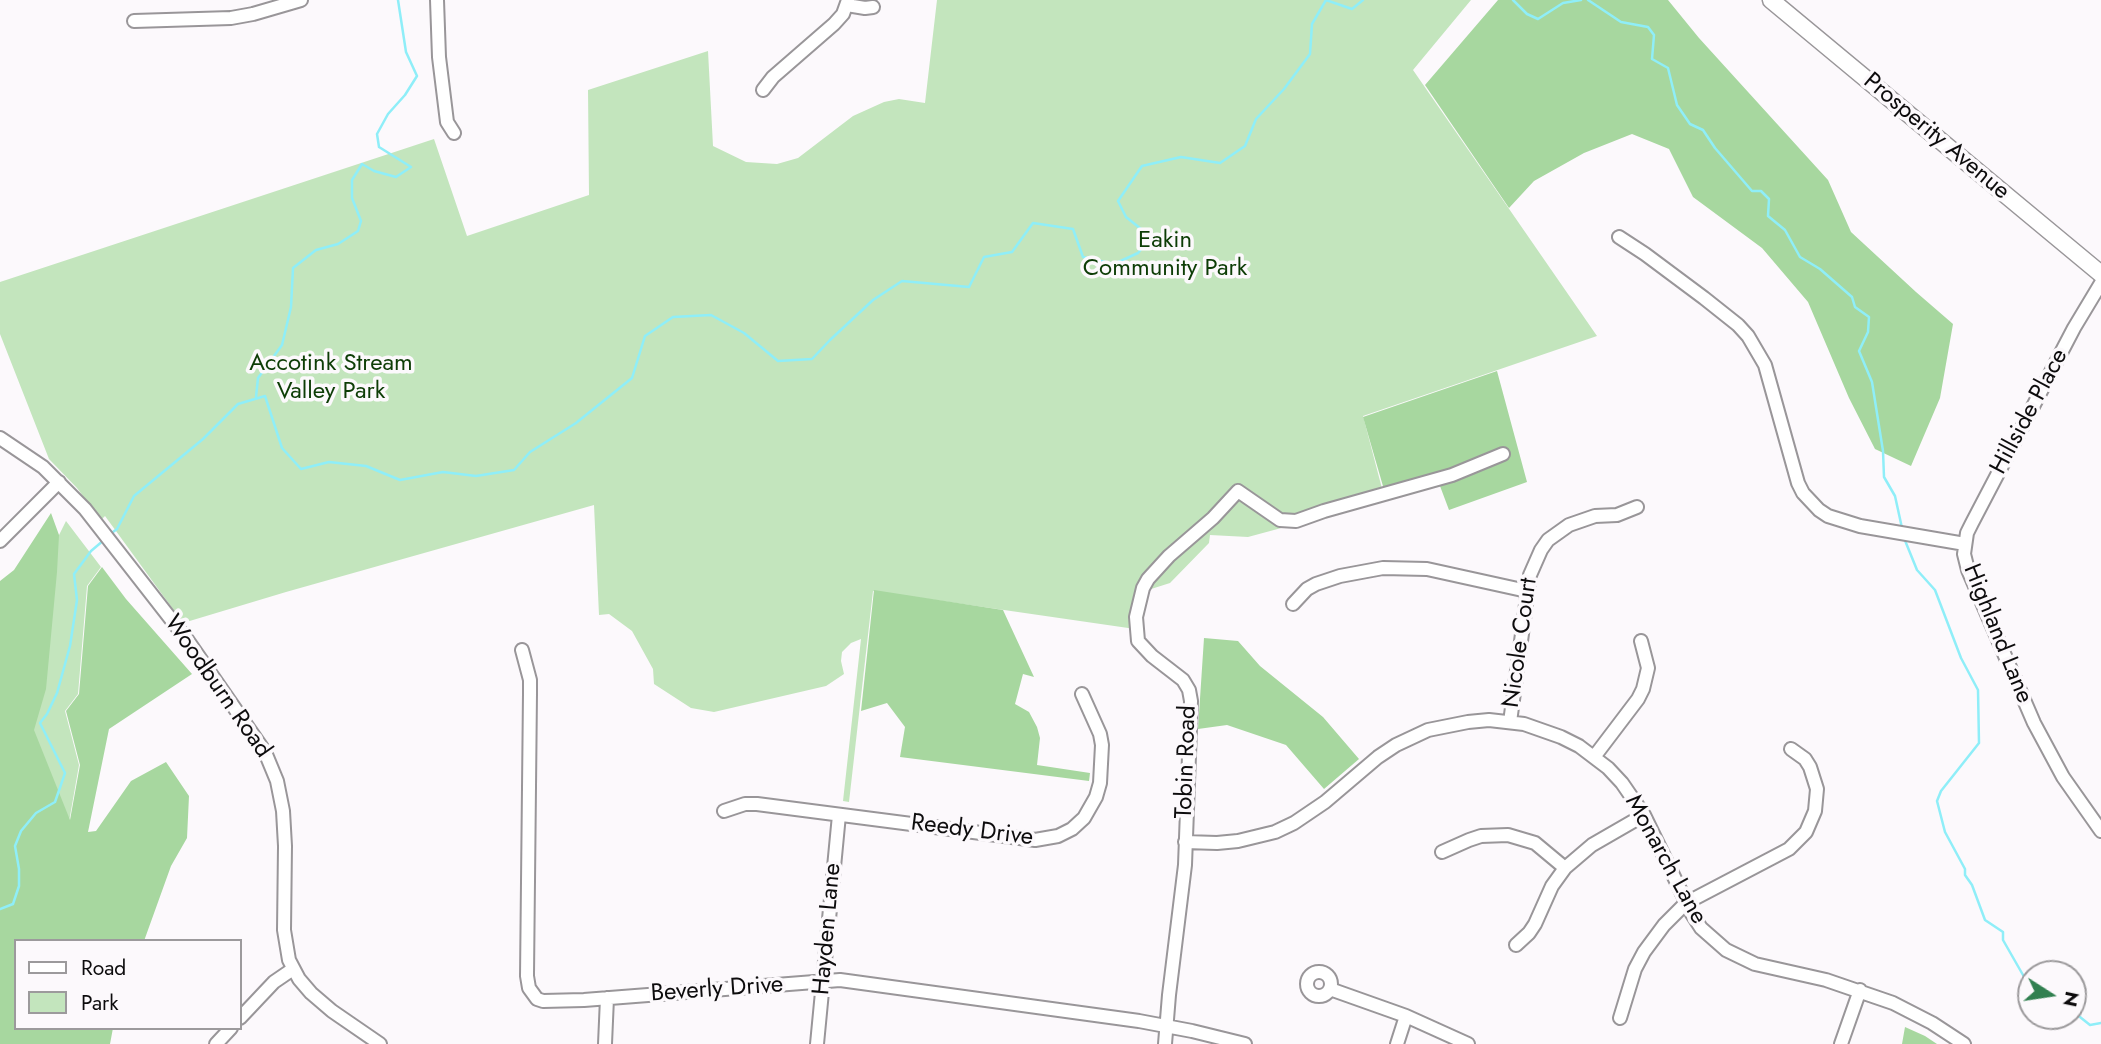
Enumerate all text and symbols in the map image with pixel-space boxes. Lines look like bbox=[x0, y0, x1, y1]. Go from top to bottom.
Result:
street label: Prosperity Avenue bbox=[1857, 67, 2015, 207]
park label: Eakin Community Park bbox=[1083, 227, 1247, 283]
street label: Hillside Place bbox=[1985, 344, 2075, 480]
park label: Accotink Stream Valley Park bbox=[249, 350, 413, 406]
street label: Highland Lane bbox=[1956, 560, 2038, 708]
street label: Nicole Court bbox=[1498, 576, 1544, 710]
street label: Woodburn Road bbox=[157, 610, 277, 764]
street label: Tobin Road bbox=[1171, 705, 1203, 819]
street label: Monarch Lane bbox=[1618, 790, 1712, 930]
street label: Reedy Drive bbox=[909, 809, 1035, 853]
street label: Hayden Lane bbox=[808, 862, 848, 996]
legend bbox=[14, 939, 242, 1030]
text: Road bbox=[81, 953, 126, 983]
north arrow bbox=[2017, 960, 2087, 1030]
street label: Beverly Drive bbox=[650, 971, 784, 1009]
text: Park bbox=[81, 988, 118, 1018]
text: N bbox=[2056, 989, 2086, 1009]

